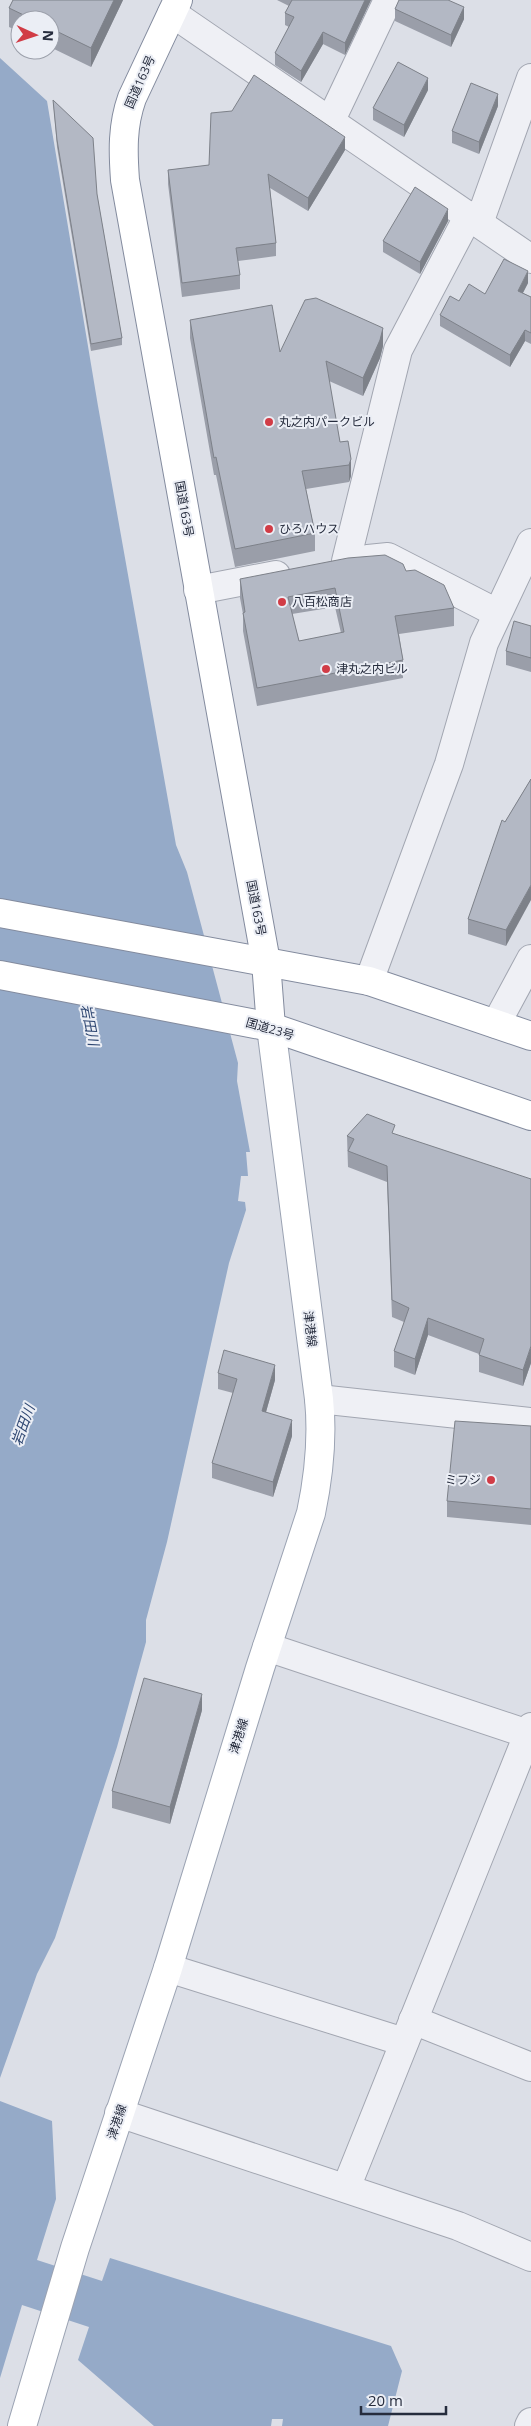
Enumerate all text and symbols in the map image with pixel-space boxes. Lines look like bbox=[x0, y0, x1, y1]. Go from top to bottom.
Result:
north arrow bbox=[10, 10, 60, 60]
text: N bbox=[39, 30, 58, 42]
street label: 国道163号 bbox=[120, 52, 159, 111]
place label: 丸之内パークビル bbox=[279, 413, 375, 430]
marker: 丸之内パークビル bbox=[263, 416, 275, 428]
street label: 国道163号 bbox=[171, 480, 198, 538]
place label: ひろハウス bbox=[279, 520, 339, 537]
marker: ひろハウス bbox=[263, 523, 275, 535]
place label: 八百松商店 bbox=[292, 593, 352, 610]
marker: 八百松商店 bbox=[276, 596, 288, 608]
place label: 津丸之内ビル bbox=[336, 660, 408, 677]
marker: 津丸之内ビル bbox=[320, 663, 332, 675]
street label: 国道163号 bbox=[243, 879, 270, 937]
water label: 岩田川 bbox=[77, 1002, 104, 1049]
street label: 国道23号 bbox=[244, 1013, 296, 1044]
street label: 津港線 bbox=[300, 1310, 321, 1348]
water label: 岩田川 bbox=[6, 1400, 39, 1448]
place label: ミフジ bbox=[445, 1471, 481, 1488]
marker: ミフジ bbox=[485, 1474, 497, 1486]
street label: 津港線 bbox=[225, 1716, 252, 1756]
street label: 津港線 bbox=[103, 2102, 130, 2142]
scale bar bbox=[361, 2384, 446, 2416]
text: 20 m bbox=[368, 2390, 403, 2410]

